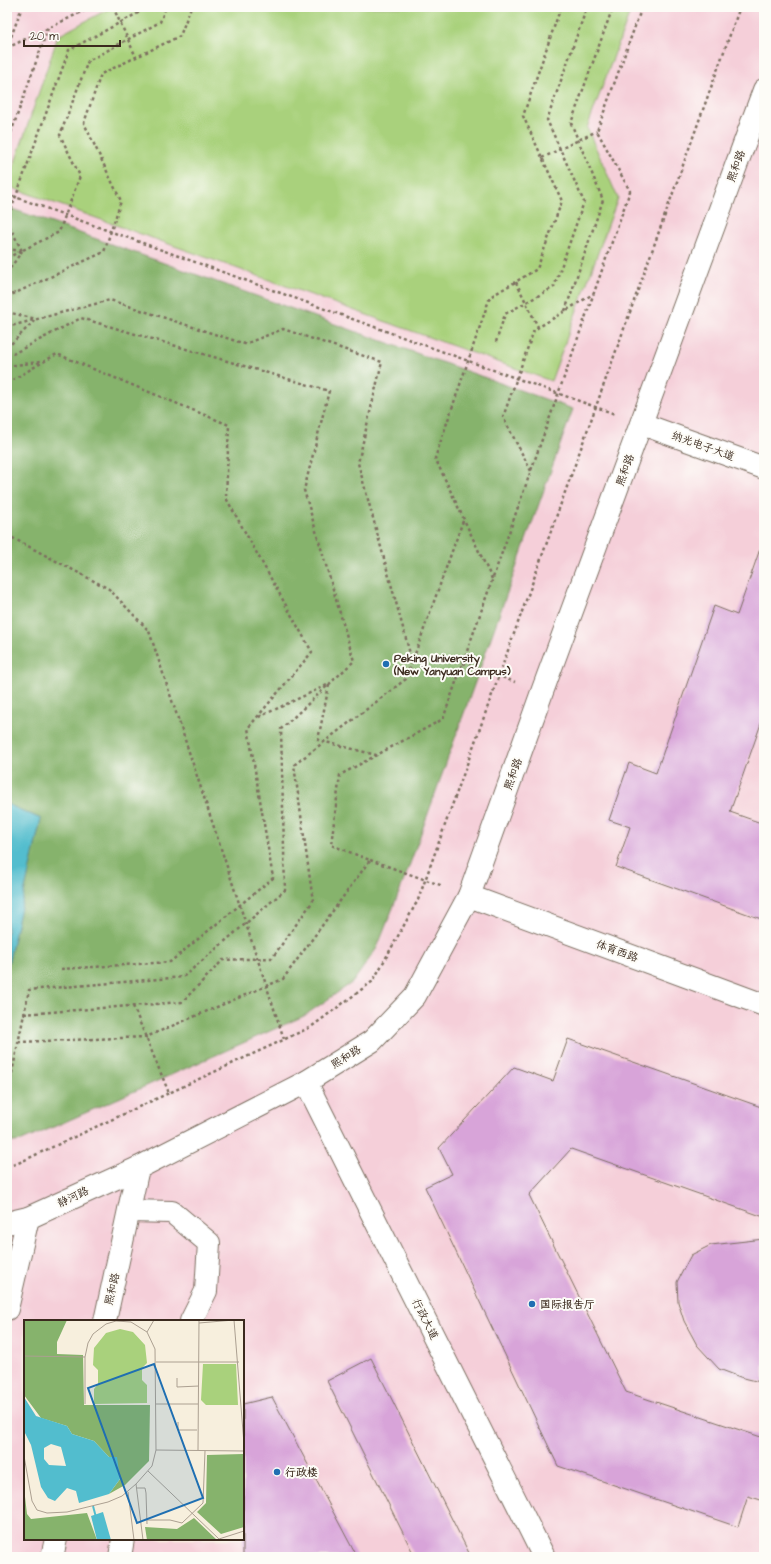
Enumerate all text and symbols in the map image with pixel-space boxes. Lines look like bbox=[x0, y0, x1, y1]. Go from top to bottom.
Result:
scale bar bbox=[24, 22, 120, 48]
text: 20 m bbox=[30, 28, 59, 45]
street label: 熙和路 bbox=[723, 148, 749, 184]
street label: 纳光电子大道 bbox=[669, 428, 737, 464]
street label: 熙和路 bbox=[612, 452, 638, 488]
place label: Peking University (New Yanyuan Campus) bbox=[393, 651, 511, 681]
marker: Peking University (New Yanyuan Campus) bbox=[381, 659, 391, 669]
street label: 熙和路 bbox=[500, 756, 526, 792]
street label: 体育西路 bbox=[594, 936, 640, 966]
street label: 熙和路 bbox=[328, 1042, 364, 1072]
street label: 静河路 bbox=[55, 1183, 91, 1211]
street label: 熙和路 bbox=[101, 1271, 123, 1307]
street label: 行政大道 bbox=[408, 1296, 442, 1342]
place label: 国际报告厅 bbox=[540, 1297, 595, 1312]
marker: 国际报告厅 bbox=[527, 1299, 537, 1309]
inset map bbox=[24, 1320, 244, 1540]
place label: 行政楼 bbox=[285, 1465, 318, 1480]
marker: 行政楼 bbox=[272, 1467, 282, 1477]

